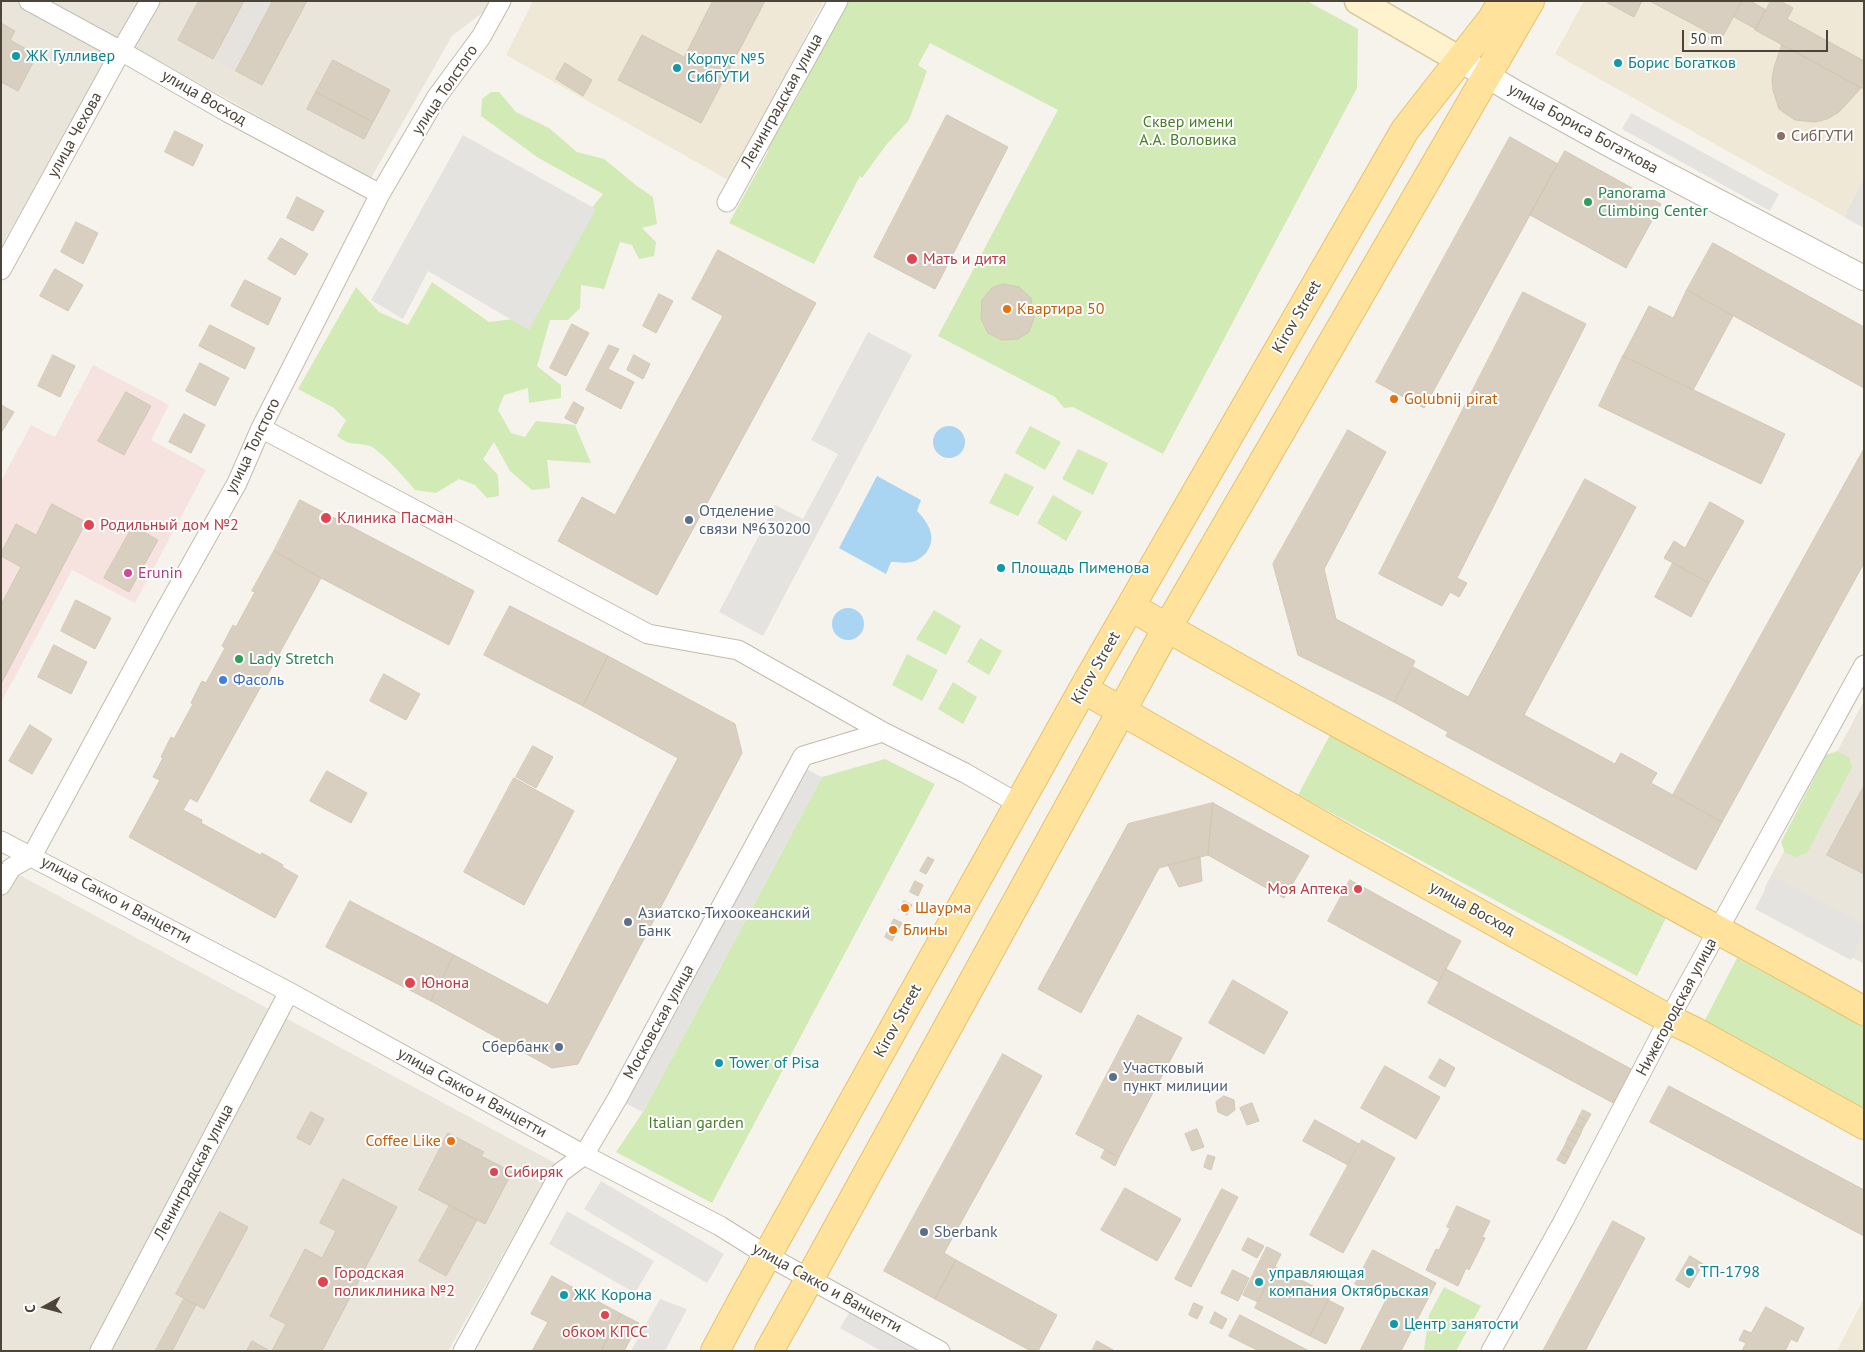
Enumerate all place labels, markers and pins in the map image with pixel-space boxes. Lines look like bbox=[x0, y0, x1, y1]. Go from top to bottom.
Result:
place label: ЖК Гулливер bbox=[26, 46, 115, 66]
place label: Корпус №5 СибГУТИ bbox=[687, 49, 765, 87]
marker: ЖК Гулливер bbox=[10, 50, 22, 62]
place label: Борис Богатков bbox=[1628, 53, 1736, 73]
marker: Борис Богатков bbox=[1612, 57, 1624, 69]
marker: Корпус №5 СибГУТИ bbox=[671, 62, 683, 74]
place label: СибГУТИ bbox=[1791, 126, 1854, 146]
marker: СибГУТИ bbox=[1775, 130, 1787, 142]
place label: Panorama Climbing Center bbox=[1598, 183, 1708, 221]
marker: Panorama Climbing Center bbox=[1582, 196, 1594, 208]
place label: Мать и дитя bbox=[923, 249, 1006, 269]
marker: Мать и дитя bbox=[905, 252, 919, 266]
place label: Квартира 50 bbox=[1017, 299, 1104, 319]
marker: Квартира 50 bbox=[1001, 303, 1013, 315]
place label: Golubnij pirat bbox=[1404, 389, 1498, 409]
marker: Golubnij pirat bbox=[1388, 393, 1400, 405]
place label: Отделение связи №630200 bbox=[699, 501, 811, 539]
place label: Клиника Пасман bbox=[337, 508, 453, 528]
marker: Клиника Пасман bbox=[319, 511, 333, 525]
marker: Отделение связи №630200 bbox=[683, 514, 695, 526]
place label: Родильный дом №2 bbox=[100, 515, 239, 535]
marker: Родильный дом №2 bbox=[82, 518, 96, 532]
place label: Площадь Пименова bbox=[1011, 558, 1149, 578]
marker: Площадь Пименова bbox=[995, 562, 1007, 574]
place label: Erunin bbox=[138, 563, 182, 583]
marker: Erunin bbox=[122, 567, 134, 579]
place label: Lady Stretch bbox=[249, 649, 334, 669]
marker: Lady Stretch bbox=[233, 653, 245, 665]
place label: Фасоль bbox=[233, 670, 284, 690]
marker: Фасоль bbox=[217, 674, 229, 686]
place label: Моя Аптека bbox=[1267, 879, 1348, 899]
marker: Моя Аптека bbox=[1352, 883, 1364, 895]
place label: Шаурма bbox=[915, 898, 971, 918]
marker: Шаурма bbox=[899, 902, 911, 914]
place label: Азиатско-Тихоокеанский Банк bbox=[638, 903, 810, 941]
marker: Азиатско-Тихоокеанский Банк bbox=[622, 916, 634, 928]
place label: Блины bbox=[903, 920, 948, 940]
marker: Блины bbox=[887, 924, 899, 936]
place label: Юнона bbox=[421, 973, 469, 993]
marker: Юнона bbox=[403, 976, 417, 990]
place label: Сбербанк bbox=[482, 1037, 549, 1057]
marker: Сбербанк bbox=[553, 1041, 565, 1053]
place label: Tower of Pisa bbox=[729, 1053, 819, 1073]
marker: Tower of Pisa bbox=[713, 1057, 725, 1069]
place label: Участковый пункт милиции bbox=[1123, 1058, 1228, 1096]
marker: Участковый пункт милиции bbox=[1107, 1071, 1119, 1083]
place label: Coffee Like bbox=[365, 1131, 441, 1151]
marker: Coffee Like bbox=[445, 1135, 457, 1147]
place label: Сибиряк bbox=[504, 1162, 563, 1182]
marker: Сибиряк bbox=[488, 1166, 500, 1178]
place label: Sberbank bbox=[934, 1222, 998, 1242]
marker: Sberbank bbox=[918, 1226, 930, 1238]
place label: ТП-1798 bbox=[1700, 1262, 1760, 1282]
place label: Городская поликлиника №2 bbox=[334, 1263, 455, 1301]
place label: управляющая компания Октябрьская bbox=[1269, 1263, 1429, 1301]
marker: ТП-1798 bbox=[1684, 1266, 1696, 1278]
marker: Городская поликлиника №2 bbox=[316, 1275, 330, 1289]
marker: управляющая компания Октябрьская bbox=[1253, 1276, 1265, 1288]
place label: ЖК Корона bbox=[574, 1285, 652, 1305]
marker: ЖК Корона bbox=[558, 1289, 570, 1301]
marker: обком КПСС bbox=[599, 1309, 611, 1321]
place label: Центр занятости bbox=[1404, 1314, 1519, 1334]
marker: Центр занятости bbox=[1388, 1318, 1400, 1330]
place label: обком КПСС bbox=[562, 1322, 648, 1342]

